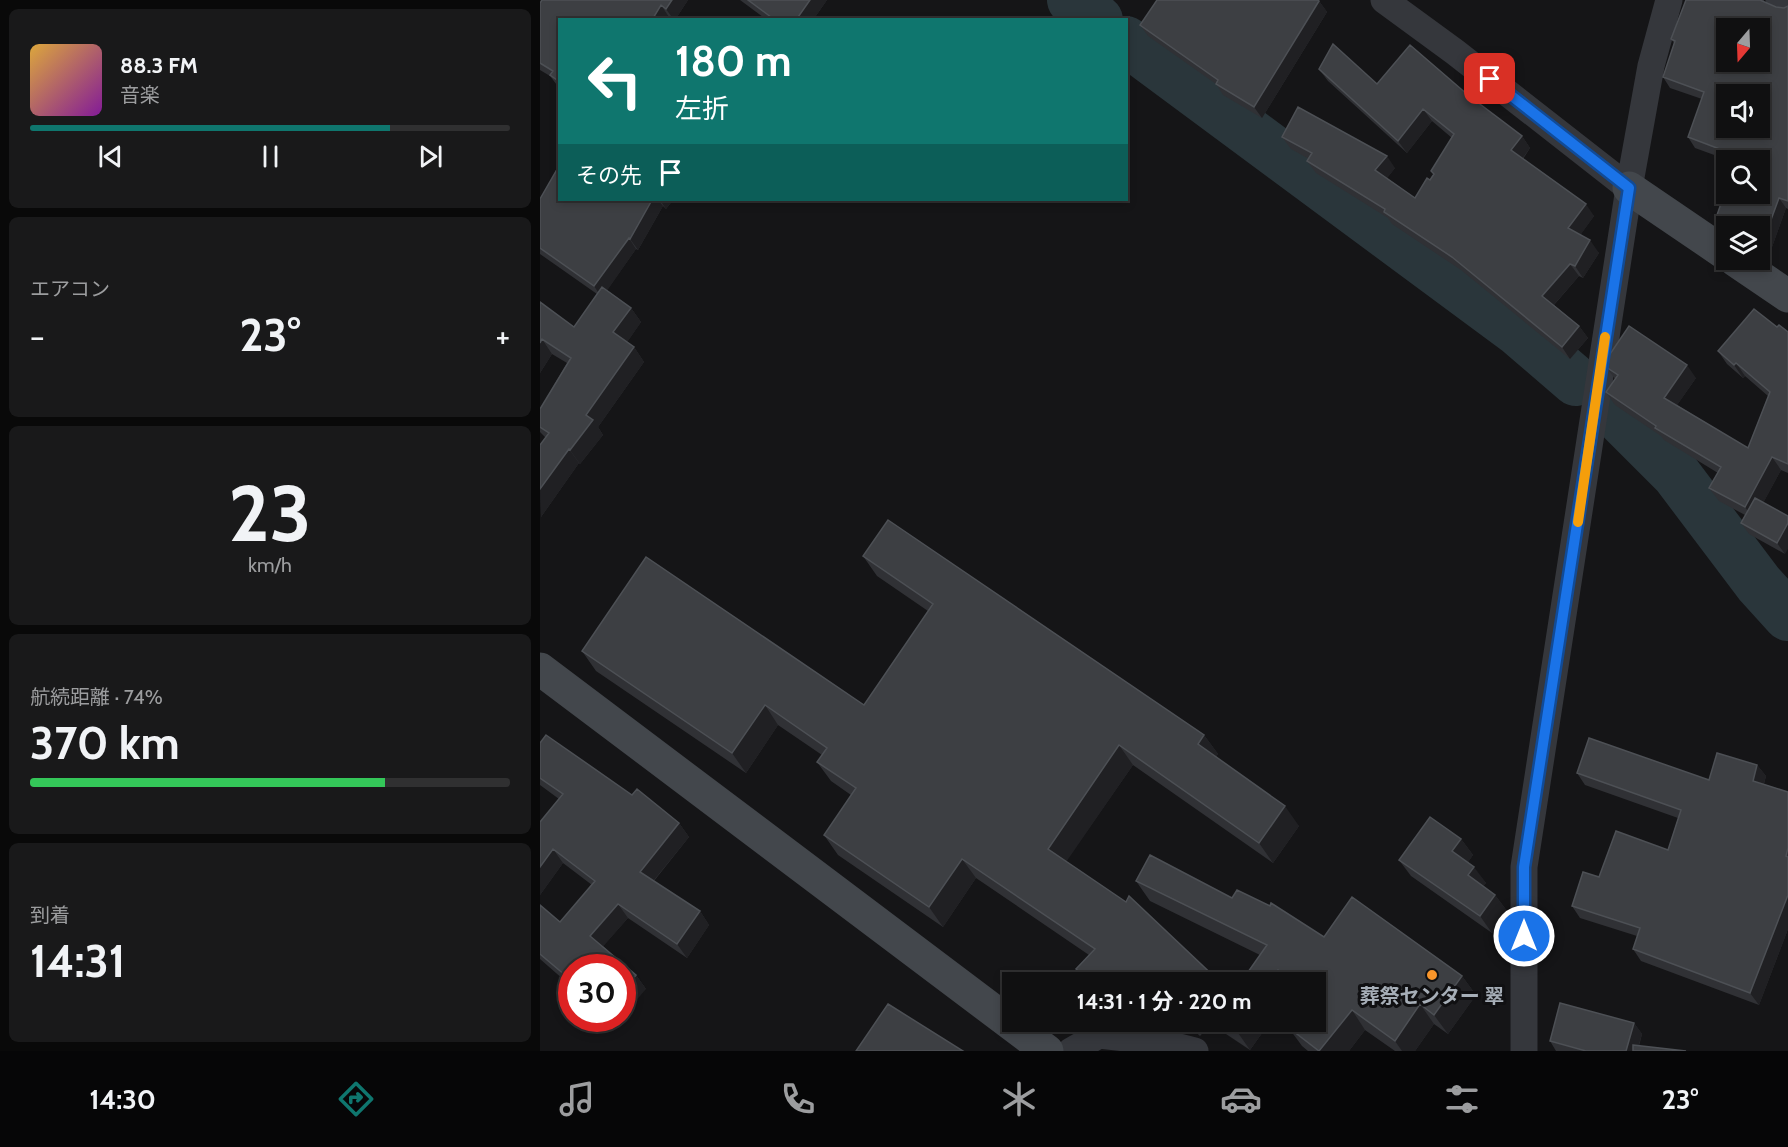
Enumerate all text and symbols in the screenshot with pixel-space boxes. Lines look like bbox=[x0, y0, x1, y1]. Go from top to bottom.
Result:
north arrow bbox=[1716, 18, 1770, 72]
map controls bbox=[1716, 18, 1770, 270]
text: 180 m bbox=[675, 35, 791, 87]
icon: left bbox=[576, 42, 654, 120]
text: 88.3 FM bbox=[120, 52, 198, 79]
pin bbox=[1464, 53, 1515, 104]
icon: arrive bbox=[1473, 62, 1506, 95]
text: 音楽 bbox=[120, 83, 160, 107]
button: sound bbox=[1716, 84, 1770, 138]
text: 左折 bbox=[675, 92, 729, 125]
icon: previous bbox=[94, 140, 127, 173]
icon: pause bbox=[254, 140, 287, 173]
icon: next bbox=[414, 140, 447, 173]
button: search bbox=[1716, 150, 1770, 204]
icon: arrive bbox=[654, 156, 687, 189]
text: その先 bbox=[576, 162, 642, 189]
button: layers bbox=[1716, 216, 1770, 270]
text: エアコン bbox=[30, 277, 110, 301]
text: 23° bbox=[239, 308, 301, 362]
text: − bbox=[30, 316, 45, 356]
text: + bbox=[495, 316, 510, 356]
text: 23 bbox=[228, 466, 312, 561]
text: km/h bbox=[248, 553, 292, 577]
text: 航続距離 · 74% bbox=[30, 685, 163, 709]
text: 370 km bbox=[30, 716, 180, 770]
text: 到着 bbox=[30, 903, 70, 927]
position arrow bbox=[1492, 904, 1556, 968]
text: 14:31 bbox=[30, 934, 125, 988]
speed limit sign: 30 bbox=[558, 954, 636, 1032]
marker: 葬祭センター 翠 bbox=[1425, 968, 1439, 982]
place label: 葬祭センター 翠 bbox=[1360, 984, 1504, 1008]
text: 14:31 · 1 分 · 220 m bbox=[1077, 988, 1251, 1015]
icon: directions bbox=[335, 1078, 377, 1120]
icon: music bbox=[556, 1078, 598, 1120]
icon: phone bbox=[777, 1078, 819, 1120]
icon: climate bbox=[998, 1078, 1040, 1120]
icon: car bbox=[1220, 1078, 1262, 1120]
icon: filters bbox=[1441, 1078, 1483, 1120]
text: 14:30 bbox=[90, 1083, 156, 1116]
text: 23° bbox=[1662, 1083, 1698, 1116]

